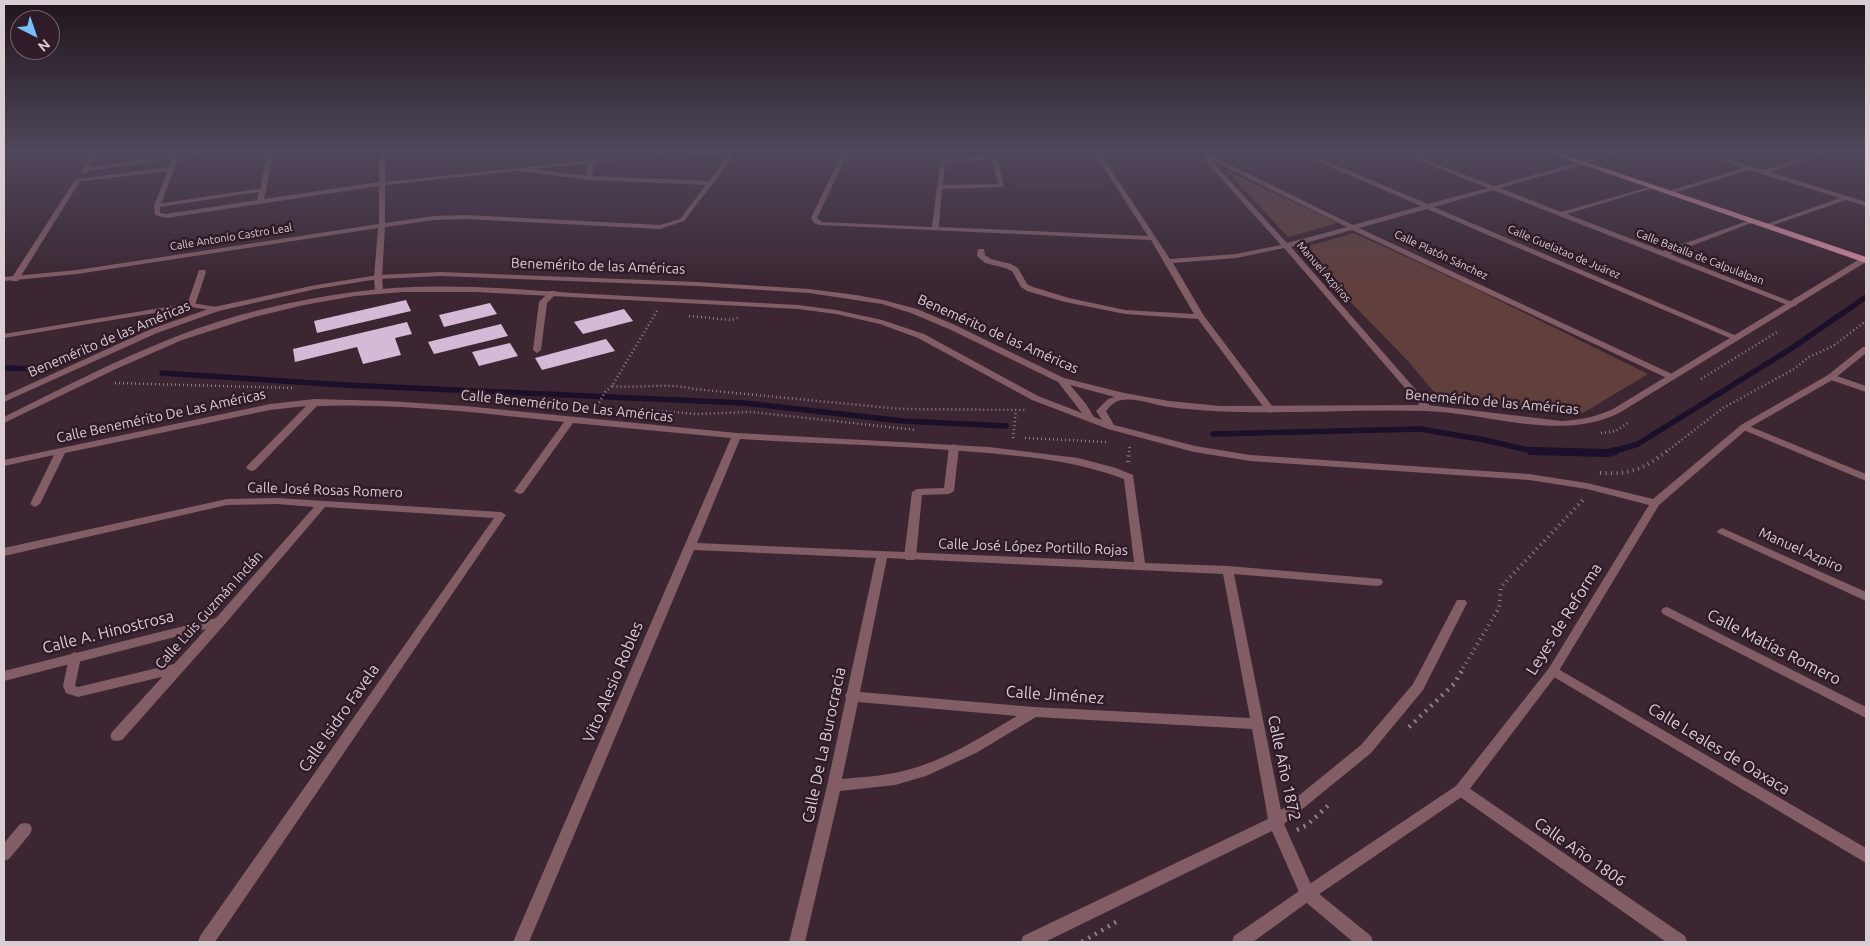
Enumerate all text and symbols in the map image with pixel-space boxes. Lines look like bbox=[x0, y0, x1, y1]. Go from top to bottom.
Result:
north arrow bbox=[10, 10, 60, 60]
text: N bbox=[35, 36, 53, 55]
street label: Calle Antonio Castro Leal bbox=[169, 221, 293, 253]
street label: Calle Guelatao de Juárez bbox=[1505, 222, 1623, 282]
street label: Calle Batalla de Calpulalpan bbox=[1634, 226, 1766, 288]
street label: Calle Platón Sánchez bbox=[1392, 228, 1490, 282]
street label: Manuel Azpiros bbox=[1294, 239, 1354, 305]
street label: Benemérito de las Américas bbox=[511, 255, 685, 277]
street label: Benemérito de las Américas bbox=[915, 291, 1081, 377]
street label: Benemérito de las Américas bbox=[25, 297, 193, 381]
street label: Calle Benemérito De Las Américas bbox=[55, 386, 267, 446]
street label: Calle Benemérito De Las Américas bbox=[460, 386, 674, 426]
street label: Benemérito de las Américas bbox=[1404, 386, 1580, 418]
street label: Calle José Rosas Romero bbox=[247, 479, 403, 501]
street label: Manuel Azpiro bbox=[1756, 524, 1846, 576]
street label: Calle José López Portillo Rojas bbox=[938, 535, 1128, 559]
street label: Calle Luis Guzmán Inclán bbox=[152, 548, 266, 672]
street label: Leyes de Reforma bbox=[1522, 560, 1606, 678]
street label: Calle Matías Romero bbox=[1704, 605, 1844, 689]
street label: Calle A. Hinostrosa bbox=[40, 606, 176, 658]
street label: Vito Alesio Robles bbox=[579, 619, 647, 745]
street label: Calle Isidro Favela bbox=[295, 660, 383, 776]
street label: Calle De La Burocracia bbox=[798, 665, 850, 825]
street label: Calle Jiménez bbox=[1005, 682, 1105, 708]
street label: Calle Leales de Oaxaca bbox=[1645, 699, 1793, 799]
street label: Calle Año 1872 bbox=[1263, 713, 1305, 823]
street label: Calle Año 1806 bbox=[1530, 813, 1630, 891]

